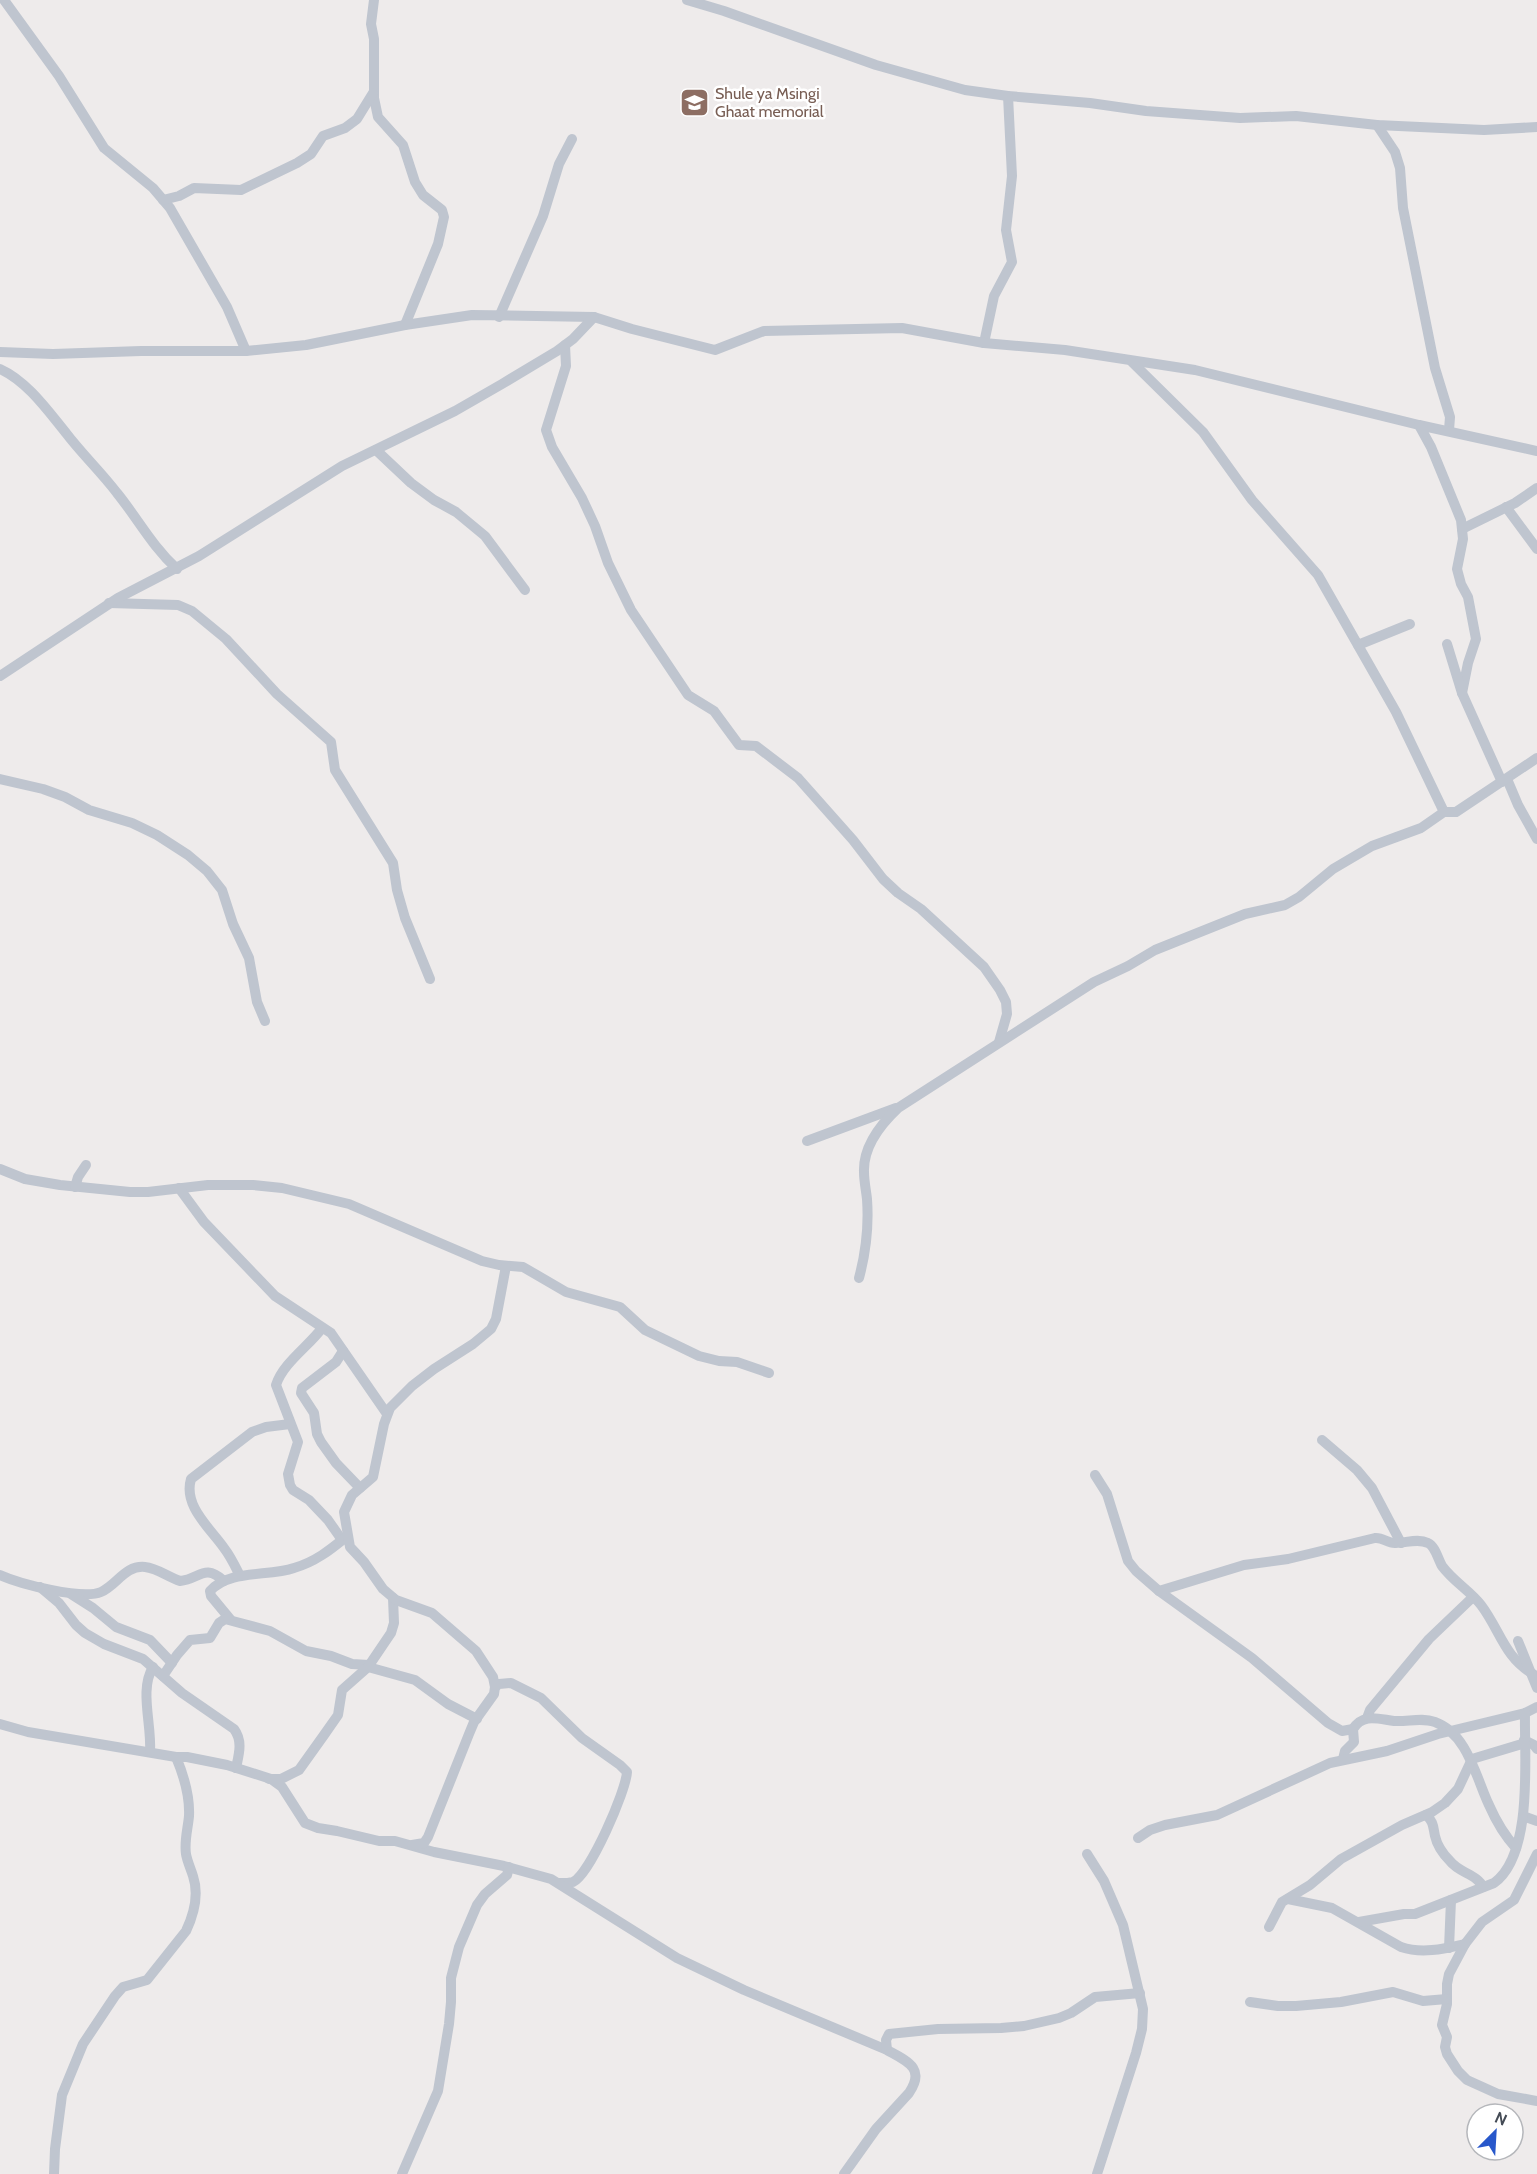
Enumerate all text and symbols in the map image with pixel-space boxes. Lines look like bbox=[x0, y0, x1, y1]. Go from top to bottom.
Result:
place label: Shule ya Msingi Ghaat memorial bbox=[715, 84, 824, 121]
school or university icon: Shule ya Msingi Ghaat memorial bbox=[678, 86, 710, 118]
north arrow bbox=[1465, 2102, 1525, 2162]
text: N bbox=[1492, 2108, 1510, 2130]

